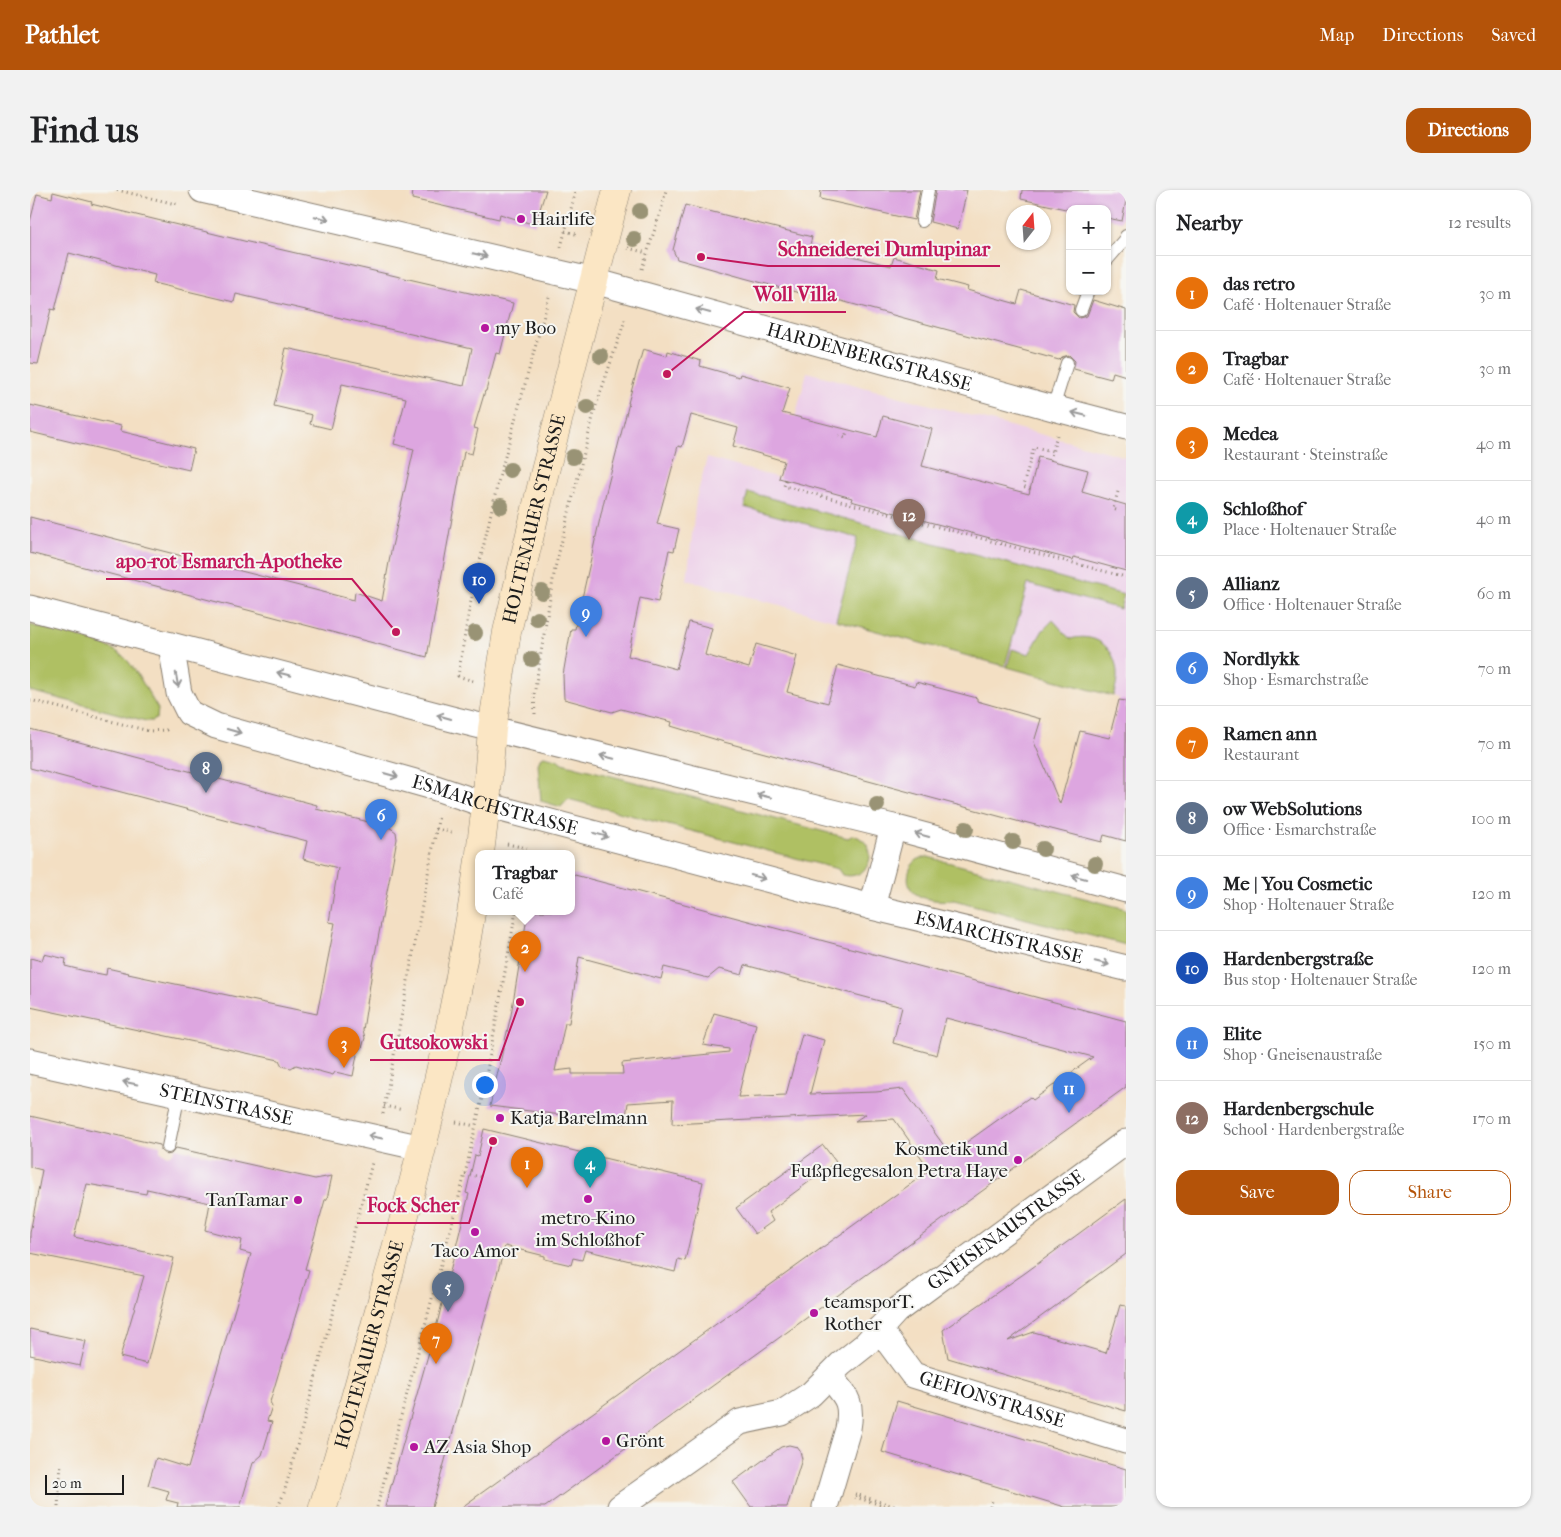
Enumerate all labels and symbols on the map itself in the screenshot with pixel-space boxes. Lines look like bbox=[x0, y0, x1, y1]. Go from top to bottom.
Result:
north arrow bbox=[1006, 205, 1051, 250]
place label: Hairlife bbox=[531, 208, 595, 230]
marker: Hairlife bbox=[515, 213, 527, 225]
one-way arrow bbox=[314, 214, 330, 223]
callout: Schneiderei Dumlupinar bbox=[768, 231, 1000, 266]
text: Schneiderei Dumlupinar bbox=[778, 238, 991, 261]
one-way arrow bbox=[472, 251, 488, 260]
callout: Woll Villa bbox=[744, 277, 846, 312]
text: Woll Villa bbox=[753, 283, 837, 306]
one-way arrow bbox=[695, 306, 711, 315]
place label: my Boo bbox=[495, 317, 556, 339]
street label: HARDENBERGSTRASSE bbox=[764, 318, 975, 396]
marker: my Boo bbox=[479, 322, 491, 334]
one-way arrow bbox=[1071, 409, 1087, 419]
street label: HOLTENAUER STRASSE bbox=[498, 411, 570, 626]
pin: 12 bbox=[893, 499, 925, 540]
callout: apo-rot Esmarch-Apotheke bbox=[106, 544, 352, 579]
text: apo-rot Esmarch-Apotheke bbox=[116, 550, 342, 573]
pin: 10 bbox=[463, 563, 495, 604]
pin: 9 bbox=[570, 596, 602, 637]
one-way arrow bbox=[276, 669, 292, 679]
one-way arrow bbox=[172, 672, 182, 688]
one-way arrow bbox=[437, 712, 453, 721]
one-way arrow bbox=[226, 727, 242, 737]
pin: 8 bbox=[190, 752, 222, 793]
one-way arrow bbox=[599, 752, 615, 761]
one-way arrow bbox=[382, 771, 398, 780]
street label: ESMARCHSTRASSE bbox=[409, 771, 581, 840]
one-way arrow bbox=[757, 791, 773, 800]
pin: 6 bbox=[365, 799, 397, 840]
one-way arrow bbox=[914, 830, 930, 839]
one-way arrow bbox=[592, 831, 608, 840]
one-way arrow bbox=[749, 872, 765, 882]
one-way arrow bbox=[1071, 872, 1087, 882]
street label: ESMARCHSTRASSE bbox=[912, 907, 1085, 968]
pin: 2 bbox=[509, 931, 541, 972]
one-way arrow bbox=[1094, 959, 1110, 968]
callout: Gutsokowski bbox=[370, 1025, 499, 1060]
pin: 3 bbox=[328, 1027, 360, 1068]
text: Gutsokowski bbox=[380, 1031, 489, 1054]
your location bbox=[472, 1072, 498, 1098]
pin: 11 bbox=[1053, 1072, 1085, 1113]
one-way arrow bbox=[123, 1078, 139, 1088]
street label: STEINSTRASSE bbox=[157, 1079, 295, 1130]
place label: Katja Barelmann bbox=[510, 1107, 648, 1129]
marker: Katja Barelmann bbox=[494, 1112, 506, 1124]
one-way arrow bbox=[367, 1132, 383, 1141]
place label: Kosmetik und Fußpflegesalon Petra Haye bbox=[790, 1138, 1009, 1182]
pin: 1 bbox=[511, 1147, 543, 1188]
pin: 4 bbox=[574, 1147, 606, 1188]
marker: Kosmetik und Fußpflegesalon Petra Haye bbox=[1012, 1154, 1024, 1166]
street label: GNEISENAUSTRASSE bbox=[923, 1165, 1089, 1295]
callout: Fock Scher bbox=[357, 1188, 469, 1223]
place label: TanTamar bbox=[206, 1189, 289, 1211]
marker: metro-Kino im Schloßhof bbox=[582, 1193, 594, 1205]
marker: TanTamar bbox=[292, 1194, 304, 1206]
text: Fock Scher bbox=[366, 1194, 460, 1217]
place label: metro-Kino im Schloßhof bbox=[535, 1207, 645, 1251]
marker: Taco Amor bbox=[469, 1226, 481, 1238]
street label: HOLTENAUER STRASSE bbox=[330, 1238, 409, 1451]
place label: Taco Amor bbox=[431, 1240, 520, 1262]
pin: 5 bbox=[432, 1271, 464, 1312]
place label: teamsporT. Rother bbox=[824, 1291, 914, 1335]
marker: teamsporT. Rother bbox=[808, 1307, 820, 1319]
pin: 7 bbox=[420, 1323, 452, 1364]
street label: GEFIONSTRASSE bbox=[916, 1367, 1068, 1433]
place label: Grönt bbox=[616, 1430, 665, 1452]
marker: Grönt bbox=[600, 1435, 612, 1447]
place label: AZ Asia Shop bbox=[423, 1436, 531, 1458]
marker: AZ Asia Shop bbox=[408, 1441, 420, 1453]
scale bar bbox=[45, 1472, 124, 1495]

